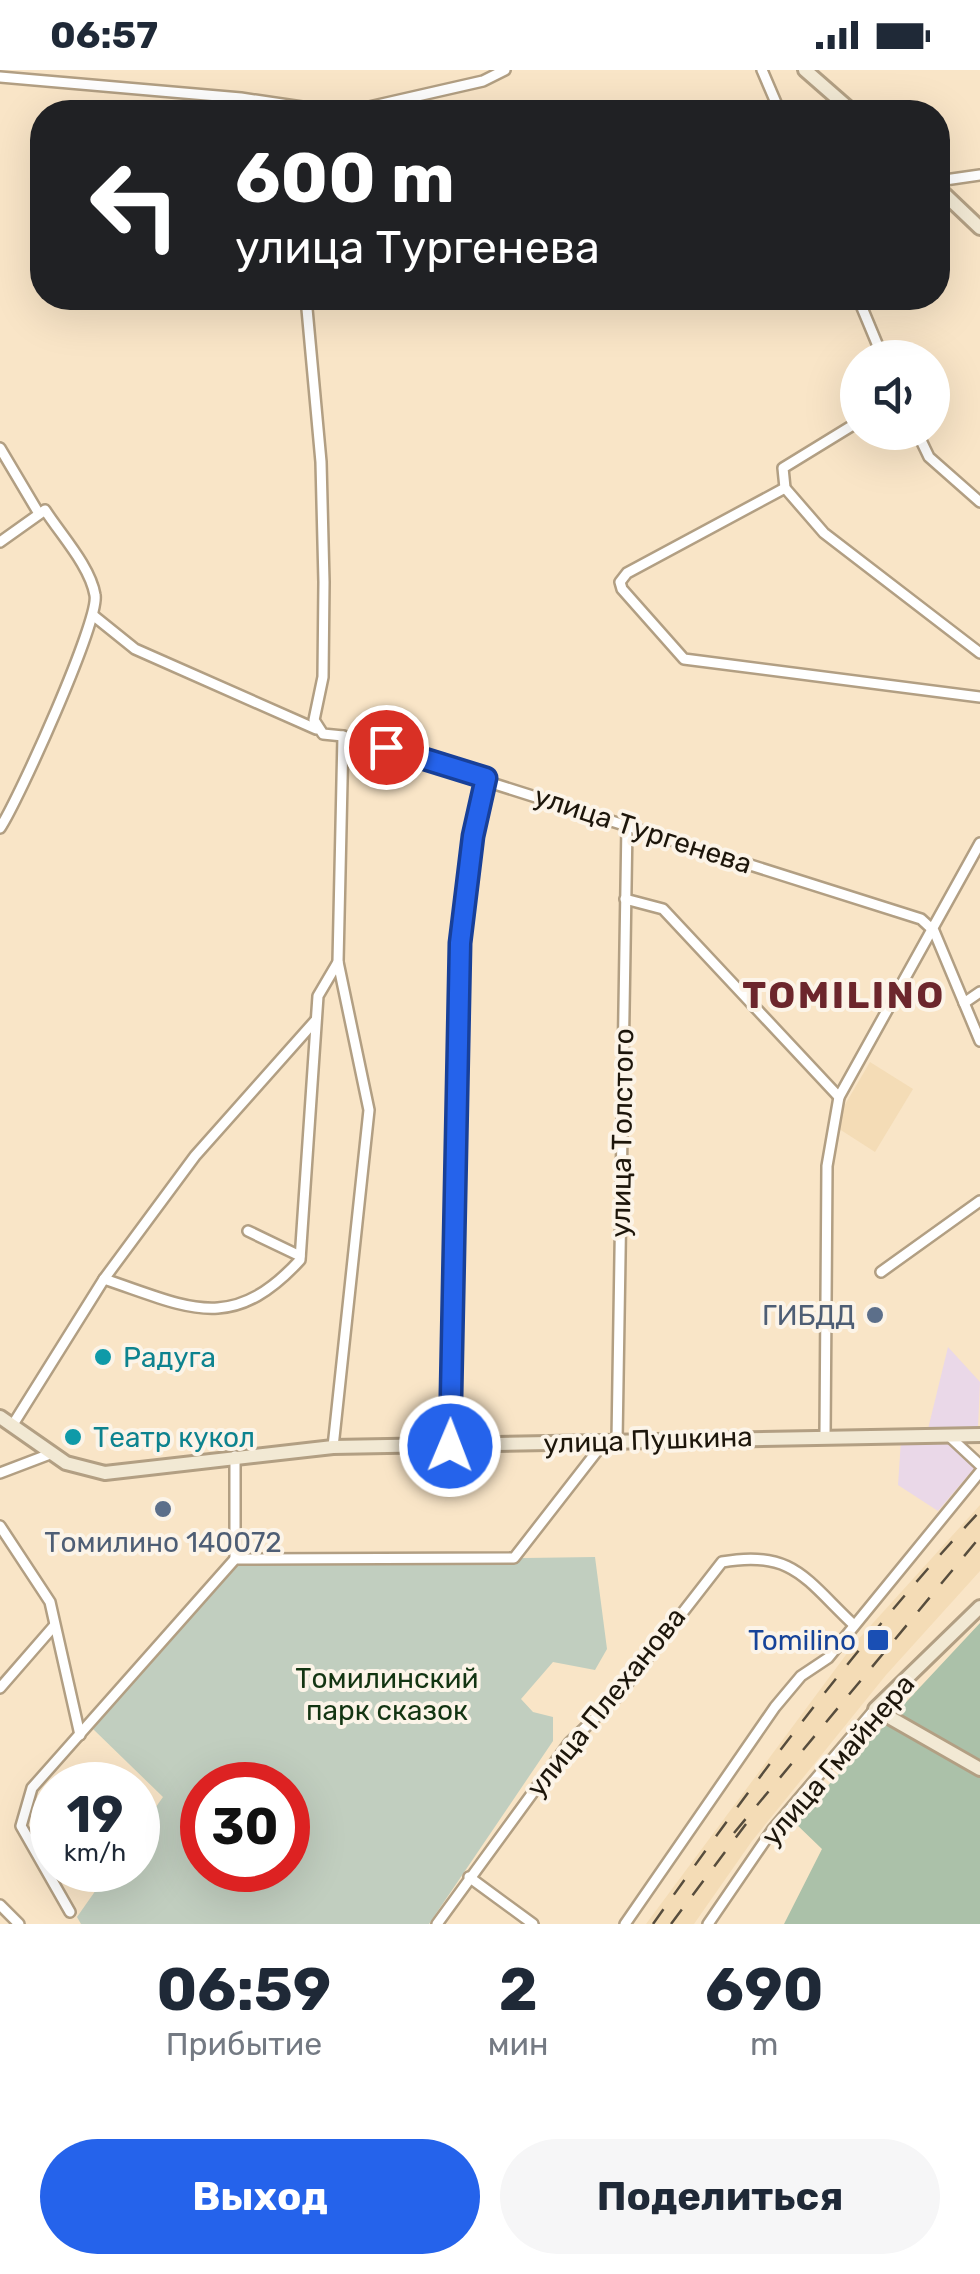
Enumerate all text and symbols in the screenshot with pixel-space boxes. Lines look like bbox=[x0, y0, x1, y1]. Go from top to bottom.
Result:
text: 06:57 bbox=[50, 12, 158, 58]
text: 600 m bbox=[235, 137, 455, 220]
icon: left bbox=[70, 140, 200, 270]
text: улица Тургенева bbox=[235, 221, 600, 274]
map controls bbox=[840, 340, 950, 450]
button: sound bbox=[840, 340, 950, 450]
pin bbox=[344, 705, 429, 790]
icon: arrive bbox=[359, 720, 414, 775]
street label: улица Тургенева bbox=[530, 779, 756, 881]
district label: TOMILINO bbox=[742, 972, 946, 1018]
street label: улица Толстого bbox=[604, 1028, 640, 1238]
place label: ГИБДД bbox=[762, 1299, 855, 1332]
marker: ГИБДД bbox=[864, 1304, 886, 1326]
place label: Радуга bbox=[123, 1341, 216, 1374]
marker: Радуга bbox=[92, 1346, 114, 1368]
position arrow bbox=[398, 1394, 502, 1498]
street label: улица Пушкина bbox=[543, 1420, 753, 1460]
place label: Театр кукол bbox=[93, 1421, 255, 1454]
marker: Театр кукол bbox=[62, 1426, 84, 1448]
marker: Томилино 140072 bbox=[152, 1498, 174, 1520]
place label: Томилино 140072 bbox=[44, 1526, 282, 1559]
street label: улица Плеханова bbox=[520, 1601, 692, 1803]
place label: Tomilino bbox=[748, 1624, 856, 1657]
marker: Tomilino bbox=[865, 1627, 891, 1653]
park label: Томилинский парк сказок bbox=[295, 1662, 479, 1727]
street label: улица Гмайнера bbox=[755, 1668, 921, 1852]
speed limit sign: 30 bbox=[180, 1762, 310, 1892]
text: 19 bbox=[67, 1785, 123, 1845]
text: km/h bbox=[64, 1838, 126, 1867]
text: 06:59 bbox=[157, 1954, 331, 2025]
text: 2 bbox=[499, 1954, 538, 2025]
text: 690 bbox=[705, 1954, 823, 2025]
text: Прибытие bbox=[166, 2025, 322, 2063]
text: мин bbox=[488, 2025, 549, 2063]
text: m bbox=[750, 2025, 779, 2063]
button: Выход bbox=[40, 2139, 480, 2254]
button: Поделиться bbox=[500, 2139, 940, 2254]

